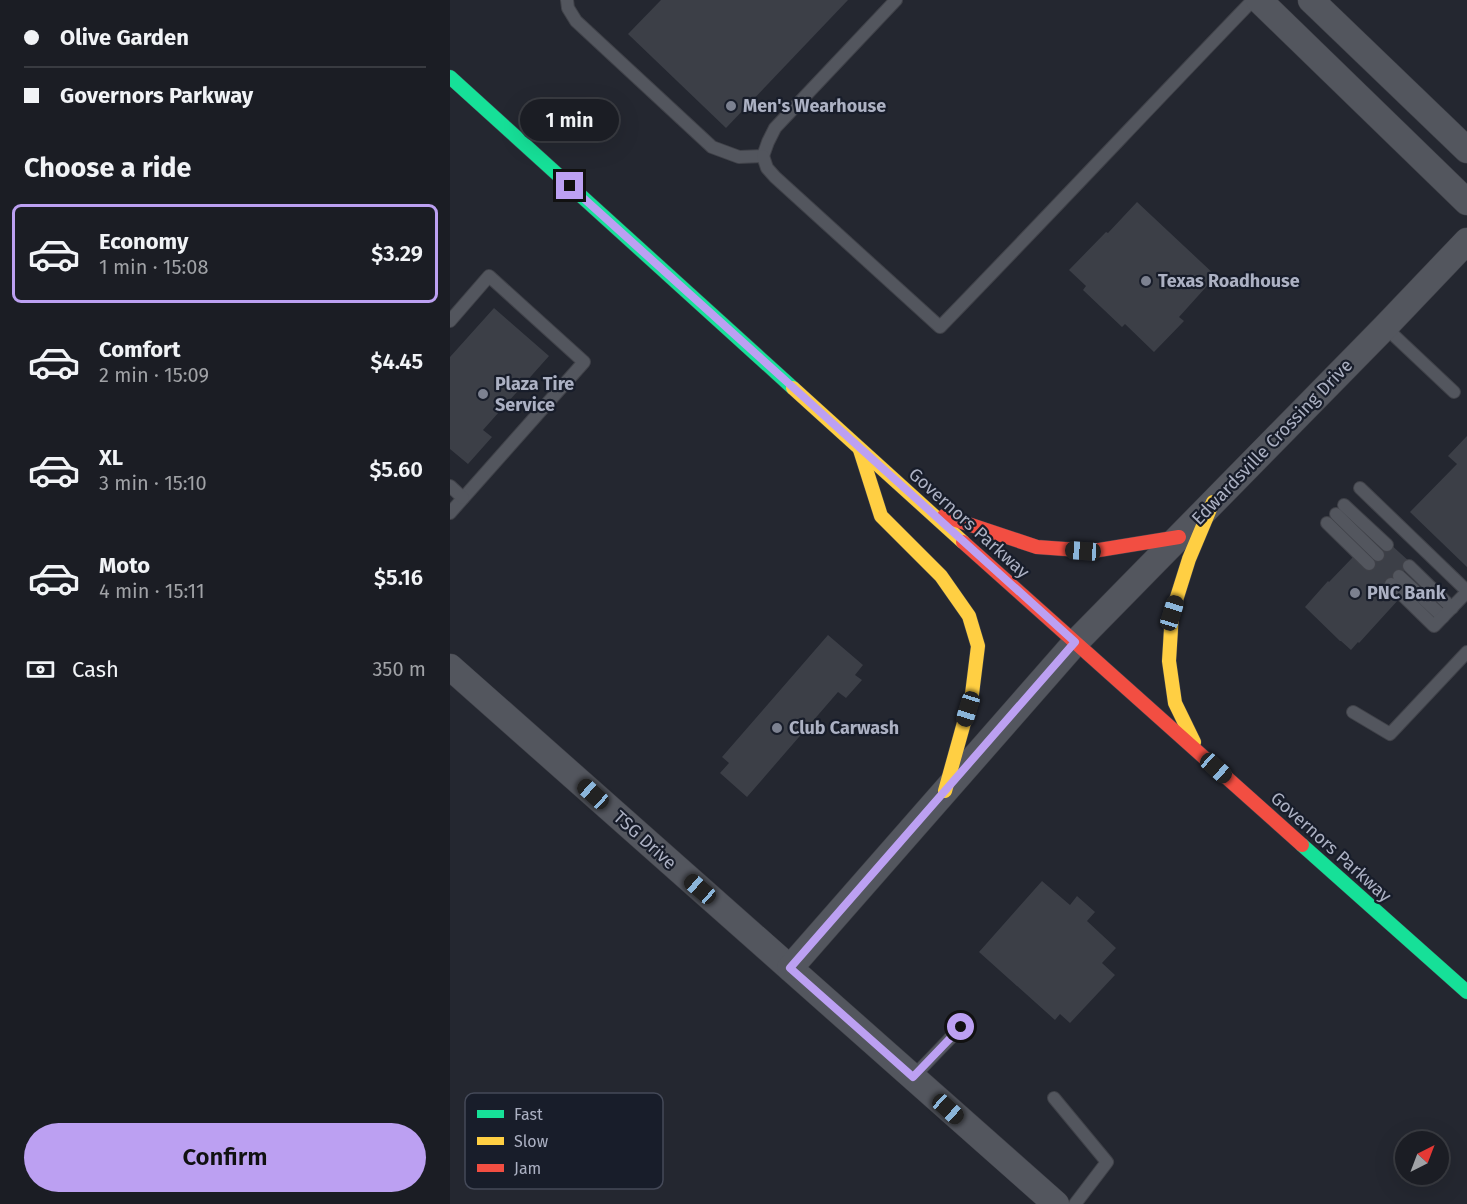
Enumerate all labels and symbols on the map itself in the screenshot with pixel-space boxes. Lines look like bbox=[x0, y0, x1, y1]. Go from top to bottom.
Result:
place label: Men's Wearhouse bbox=[743, 95, 886, 117]
callout: 1 min bbox=[520, 99, 620, 141]
marker: Men's Wearhouse bbox=[724, 99, 738, 113]
route end bbox=[556, 172, 583, 199]
place label: Texas Roadhouse bbox=[1158, 270, 1300, 292]
marker: Texas Roadhouse bbox=[1139, 274, 1153, 288]
street label: Edwardsville Crossing Drive bbox=[1187, 354, 1357, 530]
place label: Plaza Tire Service bbox=[495, 373, 574, 416]
marker: Plaza Tire Service bbox=[476, 387, 490, 401]
street label: Governors Parkway bbox=[904, 463, 1034, 583]
car bbox=[1064, 541, 1102, 561]
place label: PNC Bank bbox=[1367, 582, 1447, 604]
marker: PNC Bank bbox=[1348, 586, 1362, 600]
car bbox=[1158, 593, 1186, 633]
car bbox=[954, 689, 982, 729]
place label: Club Carwash bbox=[789, 717, 899, 739]
marker: Club Carwash bbox=[770, 721, 784, 735]
car bbox=[1197, 749, 1235, 787]
car bbox=[574, 775, 612, 813]
street label: Governors Parkway bbox=[1266, 787, 1396, 907]
street label: TSG Drive bbox=[609, 806, 681, 874]
car bbox=[681, 870, 719, 908]
route start bbox=[947, 1013, 974, 1040]
car bbox=[929, 1090, 967, 1128]
legend bbox=[465, 1093, 663, 1189]
text: Fast bbox=[514, 1105, 543, 1124]
north arrow bbox=[1395, 1131, 1449, 1185]
text: Slow bbox=[514, 1132, 549, 1151]
text: Jam bbox=[514, 1159, 541, 1178]

